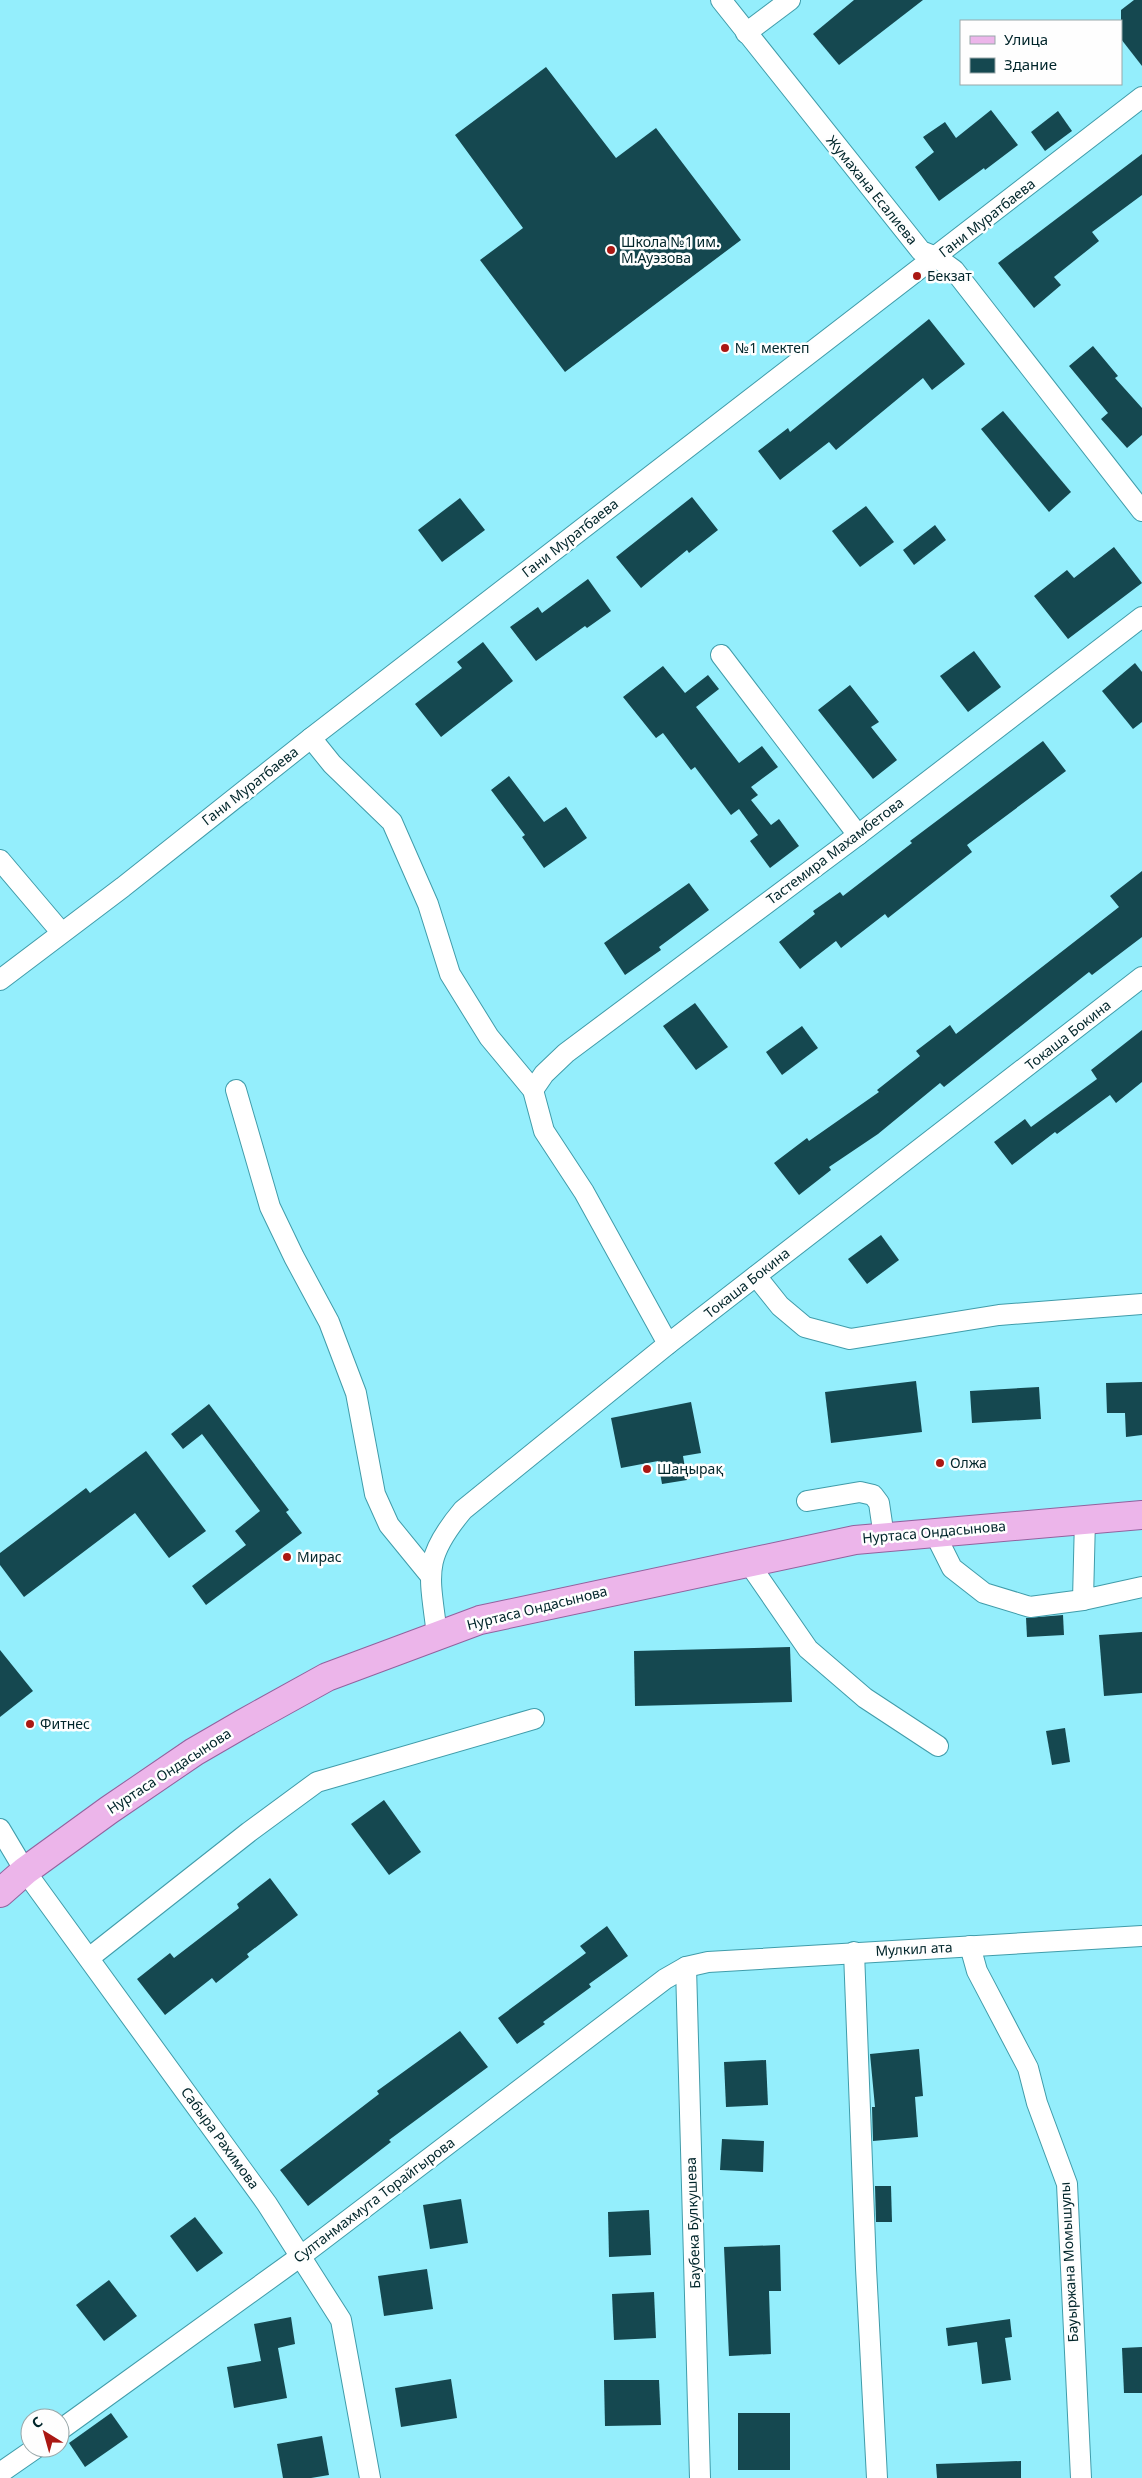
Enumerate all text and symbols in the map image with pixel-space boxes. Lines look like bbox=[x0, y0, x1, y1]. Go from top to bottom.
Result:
legend bbox=[960, 20, 1122, 85]
text: Улица bbox=[1004, 29, 1048, 49]
text: Здание bbox=[1004, 54, 1057, 74]
street label: Жумахана Есалиева bbox=[822, 131, 922, 248]
street label: Гани Муратбаева bbox=[935, 174, 1039, 261]
place label: Школа №1 им. М.Ауэзова bbox=[621, 232, 720, 267]
marker: Школа №1 им. М.Ауэзова bbox=[605, 244, 617, 256]
place label: Бекзат bbox=[927, 266, 972, 285]
marker: Бекзат bbox=[911, 270, 923, 282]
place label: №1 мектеп bbox=[735, 338, 809, 357]
marker: №1 мектеп bbox=[719, 342, 731, 354]
street label: Гани Муратбаева bbox=[518, 494, 622, 581]
street label: Гани Муратбаева bbox=[198, 742, 302, 829]
street label: Тастемира Махамбетова bbox=[762, 793, 907, 909]
street label: Токаша Бокина bbox=[1021, 995, 1114, 1074]
street label: Токаша Бокина bbox=[700, 1243, 793, 1322]
place label: Олжа bbox=[950, 1453, 987, 1472]
marker: Олжа bbox=[934, 1457, 946, 1469]
place label: Шаңырақ bbox=[657, 1459, 723, 1478]
marker: Шаңырақ bbox=[641, 1463, 653, 1475]
street label: Нуртаса Ондасынова bbox=[861, 1516, 1007, 1547]
place label: Мирас bbox=[297, 1547, 342, 1566]
marker: Мирас bbox=[281, 1551, 293, 1563]
street label: Нуртаса Ондасынова bbox=[465, 1581, 609, 1634]
place label: Фитнес bbox=[40, 1714, 90, 1733]
marker: Фитнес bbox=[24, 1718, 36, 1730]
street label: Нуртаса Ондасынова bbox=[103, 1723, 234, 1818]
street label: Мулкил ата bbox=[875, 1937, 953, 1960]
street label: Сабыра Рахимова bbox=[177, 2083, 264, 2193]
street label: Султанмахмута Торайгырова bbox=[289, 2133, 458, 2267]
street label: Баубека Булкушева bbox=[681, 2157, 704, 2289]
street label: Бауыржана Момышулы bbox=[1055, 2181, 1082, 2343]
north arrow bbox=[20, 2408, 70, 2458]
text: С bbox=[28, 2412, 46, 2433]

